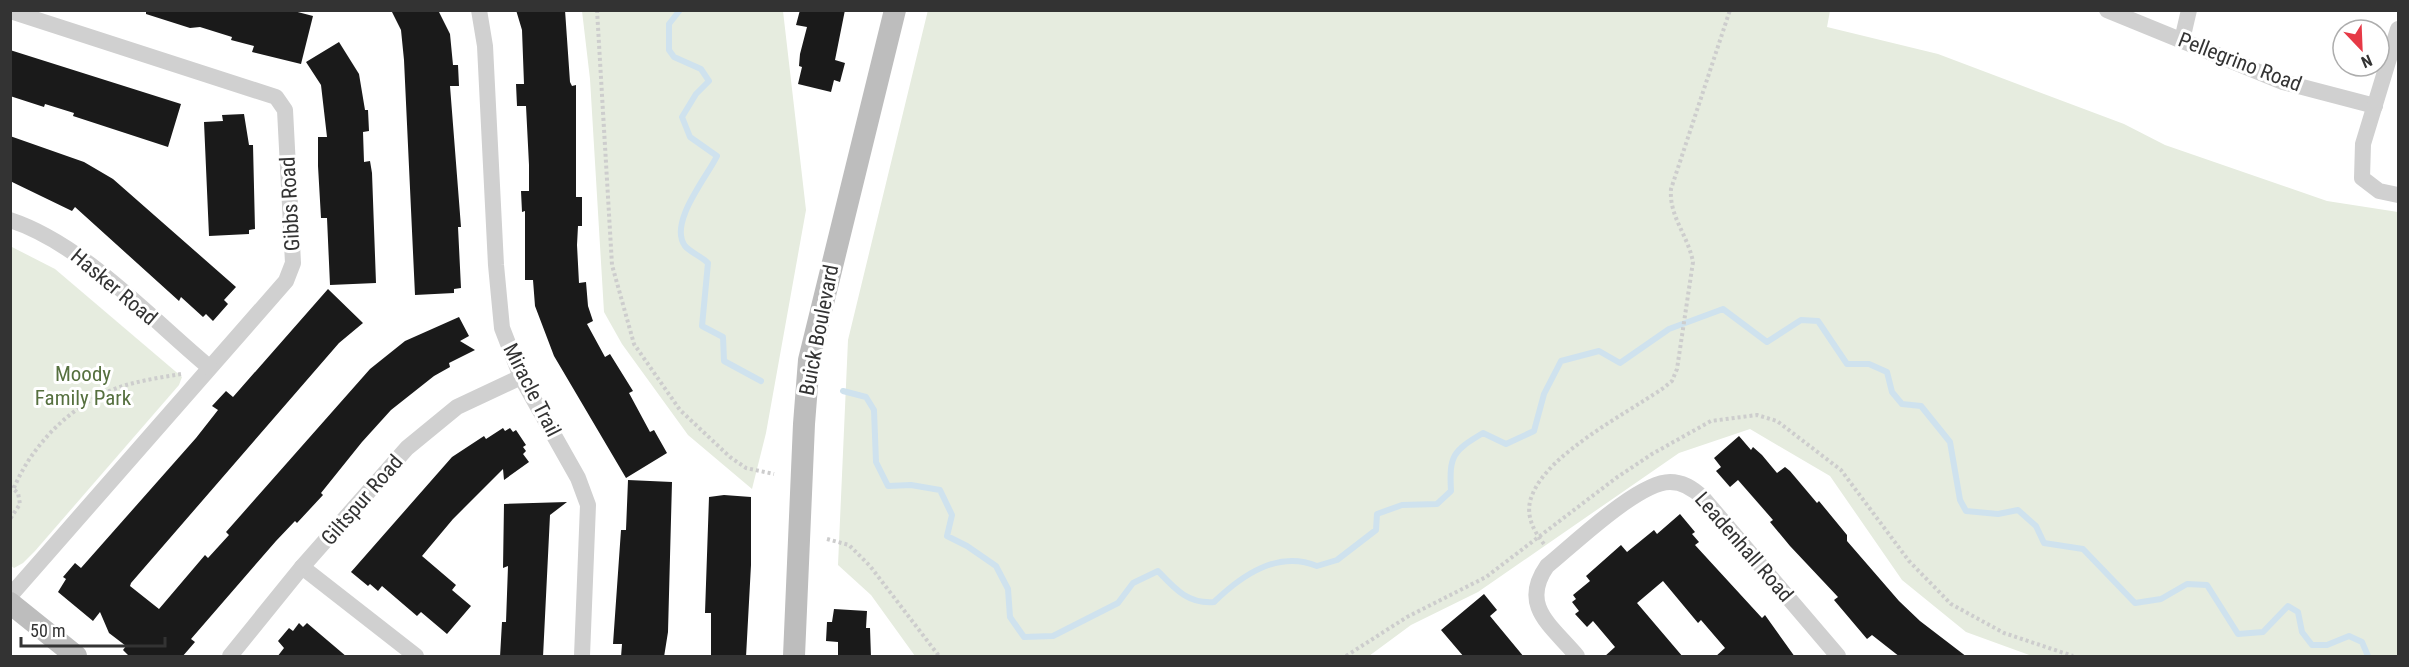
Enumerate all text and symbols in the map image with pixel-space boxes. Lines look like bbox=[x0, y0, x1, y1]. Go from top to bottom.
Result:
north arrow bbox=[2331, 18, 2391, 78]
street label: Pellegrino Road bbox=[2175, 27, 2305, 97]
text: N bbox=[2358, 51, 2375, 72]
street label: Gibbs Road bbox=[276, 156, 304, 252]
street label: Hasker Road bbox=[66, 244, 162, 330]
street label: Buick Boulevard bbox=[795, 263, 843, 397]
street label: Miracle Trail bbox=[498, 339, 566, 441]
park label: Moody Family Park bbox=[35, 362, 132, 410]
street label: Giltspur Road bbox=[316, 450, 408, 550]
street label: Leadenhall Road bbox=[1690, 487, 1798, 607]
scale bar bbox=[21, 610, 165, 648]
text: 50 m bbox=[30, 620, 65, 641]

